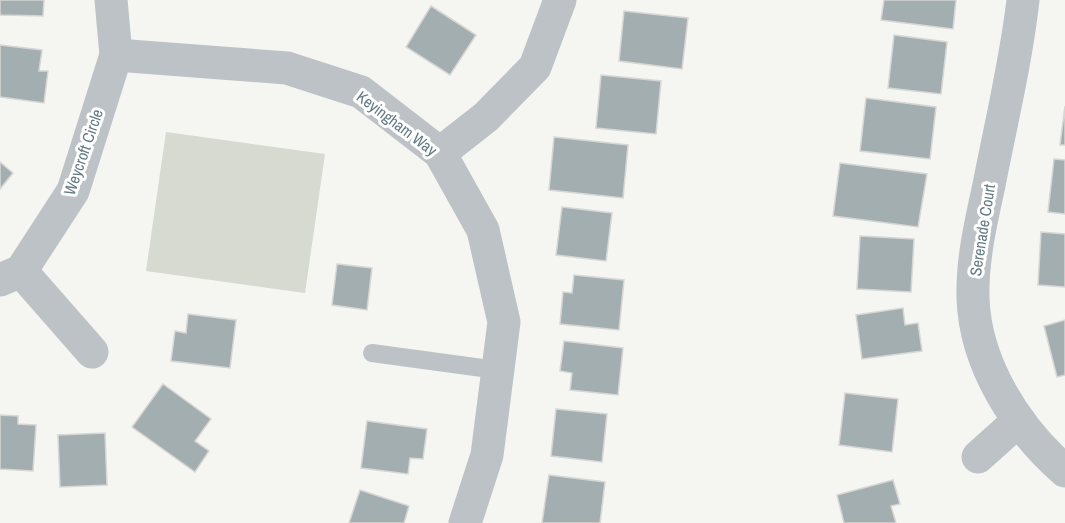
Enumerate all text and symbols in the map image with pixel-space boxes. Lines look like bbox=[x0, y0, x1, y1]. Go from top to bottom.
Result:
street label: Keyingham Way bbox=[352, 85, 442, 161]
street label: Weycroft Circle bbox=[58, 106, 108, 198]
street label: Serenade Court bbox=[964, 182, 1000, 277]

